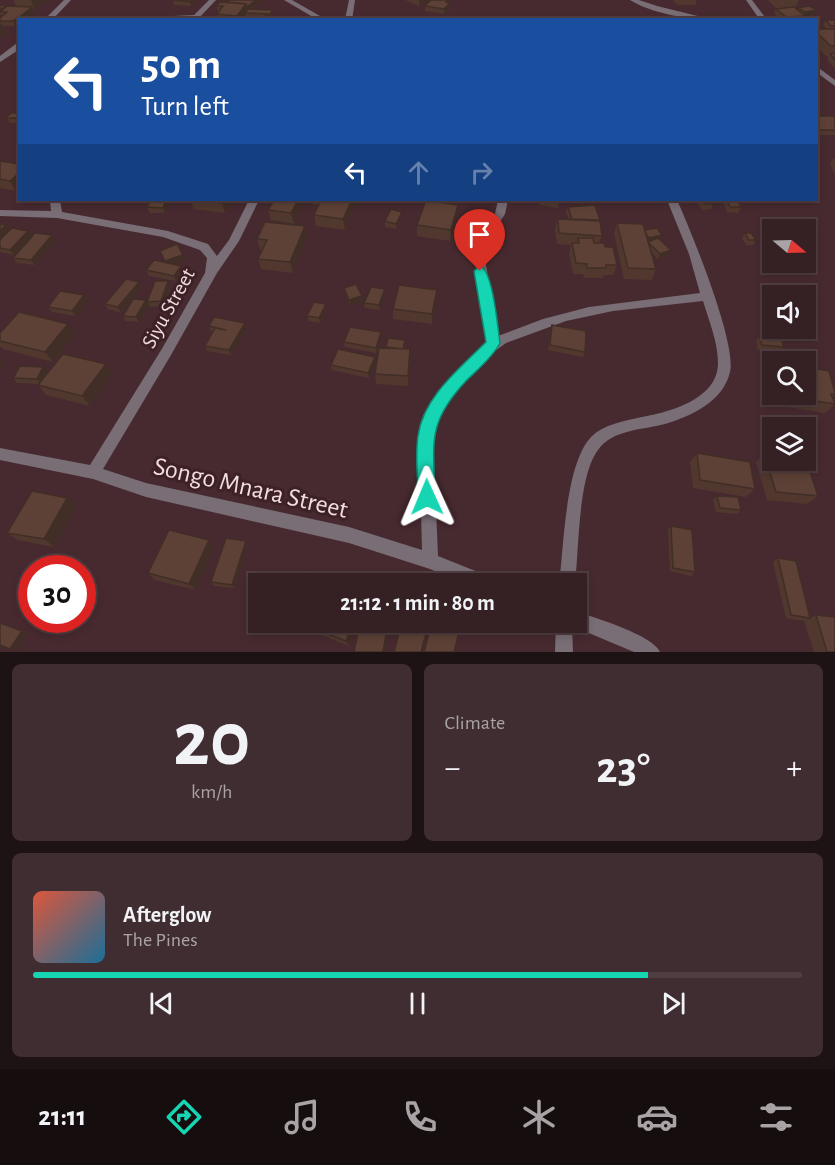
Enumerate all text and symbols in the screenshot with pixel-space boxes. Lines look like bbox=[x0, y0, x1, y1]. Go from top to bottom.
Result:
icon: left bbox=[42, 42, 120, 120]
text: 50 m bbox=[141, 44, 221, 86]
text: Turn left bbox=[141, 93, 229, 120]
icon: left bbox=[339, 156, 372, 189]
icon: ahead bbox=[402, 156, 435, 189]
icon: right bbox=[465, 156, 498, 189]
pin bbox=[454, 209, 505, 271]
icon: arrive bbox=[463, 218, 496, 251]
north arrow bbox=[762, 219, 816, 273]
map controls bbox=[762, 219, 816, 471]
street label: Siyu Street bbox=[138, 265, 199, 352]
button: sound bbox=[762, 285, 816, 339]
button: search bbox=[762, 351, 816, 405]
button: layers bbox=[762, 417, 816, 471]
street label: Songo Mnara Street bbox=[151, 453, 350, 523]
position arrow bbox=[395, 465, 459, 529]
speed limit sign: 30 bbox=[18, 555, 96, 633]
text: 21:12 · 1 min · 80 m bbox=[340, 592, 495, 614]
text: 20 bbox=[173, 702, 250, 780]
text: Climate bbox=[445, 713, 505, 733]
text: 23° bbox=[596, 746, 650, 791]
text: − bbox=[445, 752, 460, 785]
text: + bbox=[786, 752, 802, 785]
text: km/h bbox=[191, 782, 232, 802]
text: Afterglow bbox=[123, 904, 211, 926]
text: The Pines bbox=[123, 930, 198, 950]
icon: previous bbox=[145, 987, 178, 1020]
icon: pause bbox=[401, 987, 434, 1020]
icon: next bbox=[657, 987, 690, 1020]
icon: directions bbox=[163, 1096, 205, 1138]
icon: music bbox=[281, 1096, 323, 1138]
icon: phone bbox=[399, 1096, 441, 1138]
icon: climate bbox=[518, 1096, 560, 1138]
icon: car bbox=[636, 1096, 678, 1138]
icon: filters bbox=[755, 1096, 797, 1138]
text: 21:11 bbox=[38, 1103, 86, 1130]

